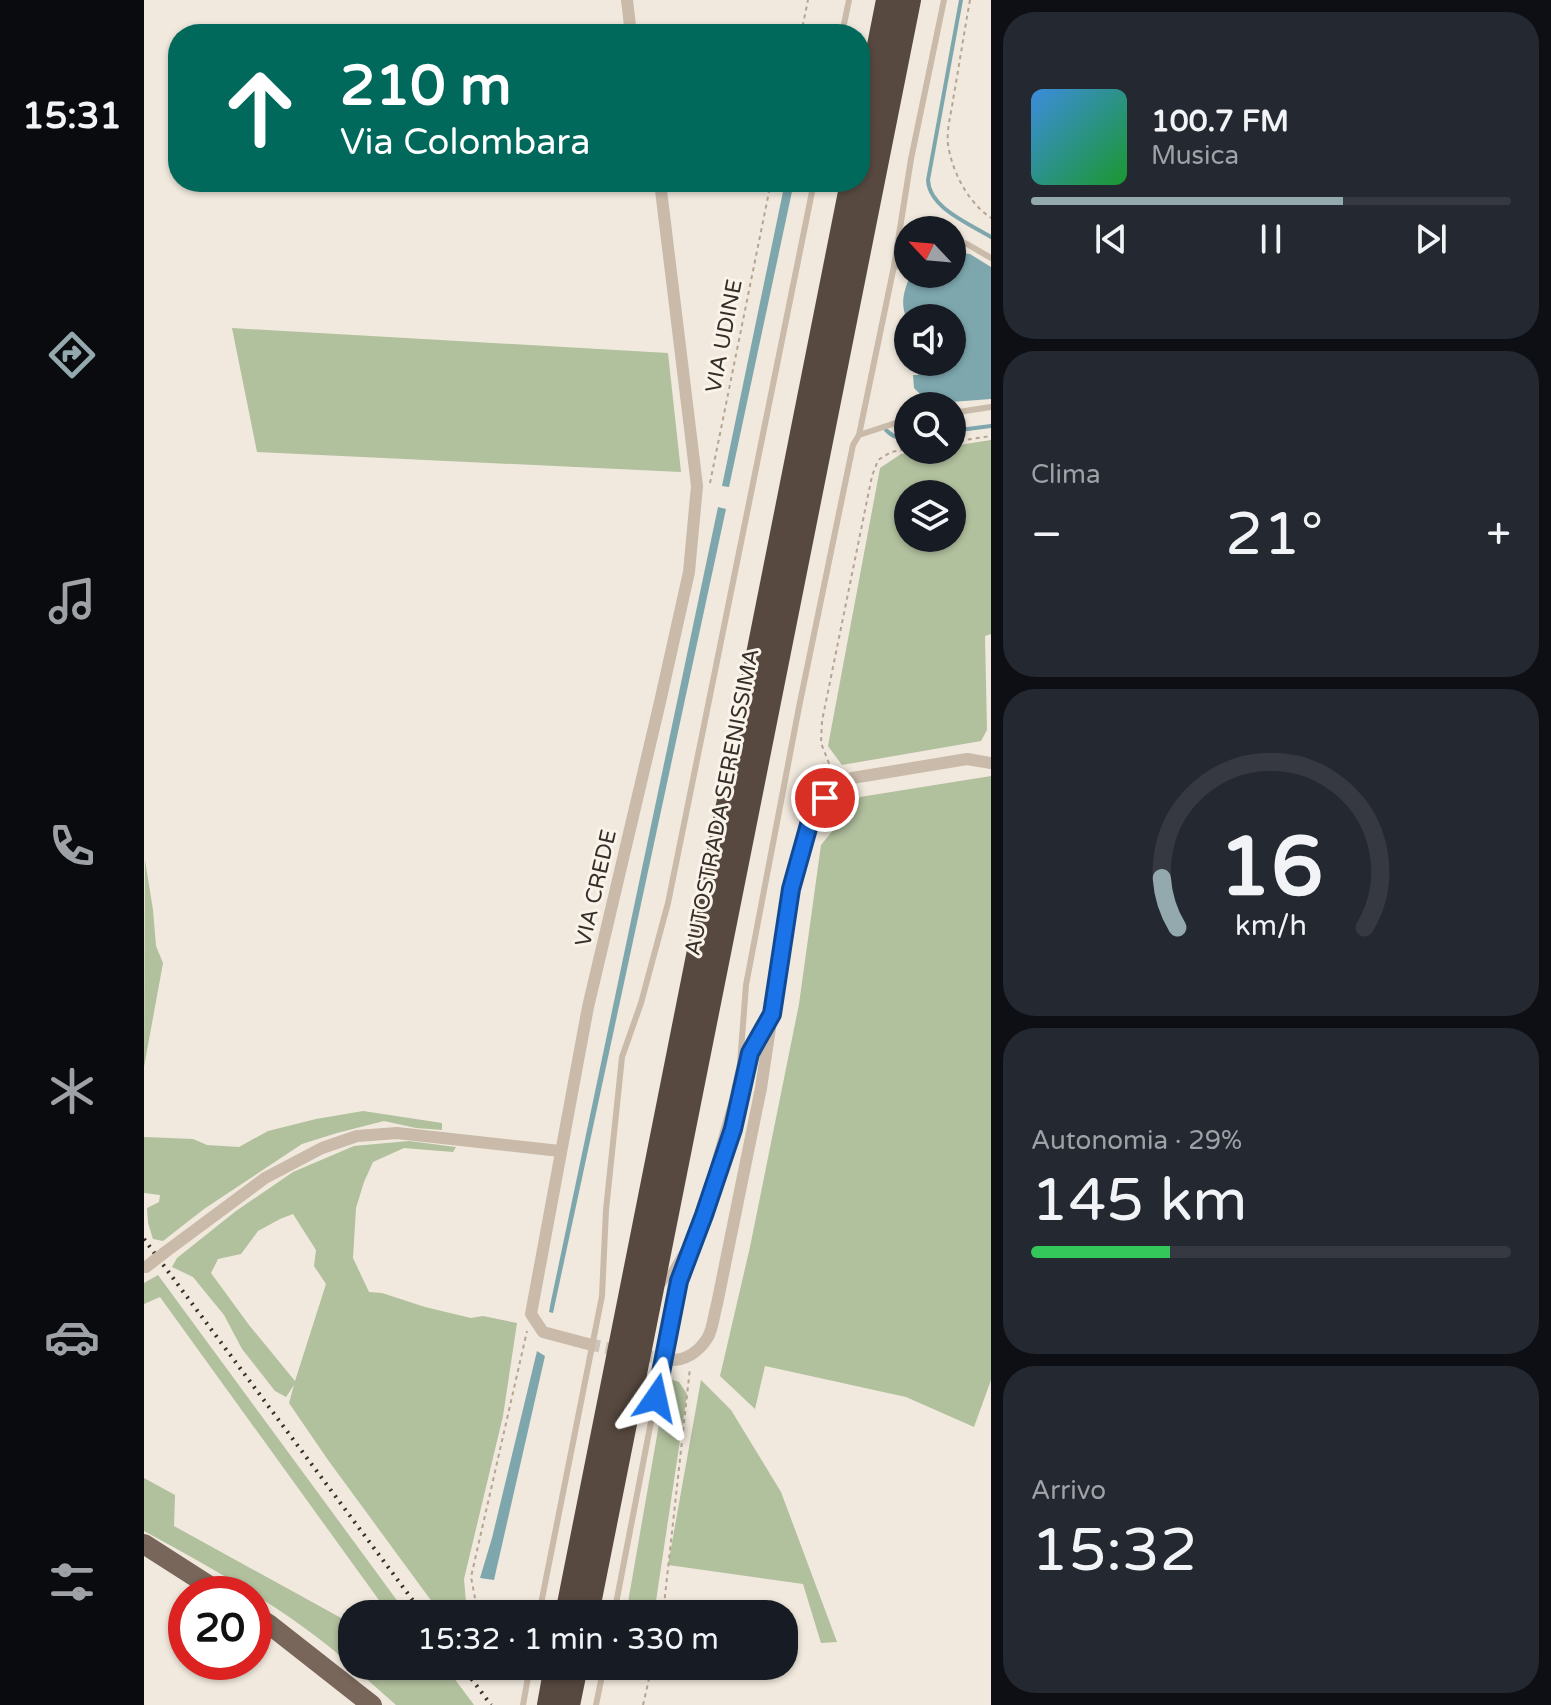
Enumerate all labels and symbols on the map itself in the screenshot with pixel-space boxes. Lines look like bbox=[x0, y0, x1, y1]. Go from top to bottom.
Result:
north arrow bbox=[894, 216, 966, 288]
street label: VIA UDINE bbox=[700, 277, 748, 395]
street label: AUTOSTRADA SERENISSIMA bbox=[679, 646, 765, 958]
pin bbox=[791, 764, 859, 832]
street label: VIA CREDE bbox=[570, 827, 622, 949]
position arrow bbox=[614, 1356, 698, 1440]
speed limit sign: 20 bbox=[168, 1576, 272, 1680]

